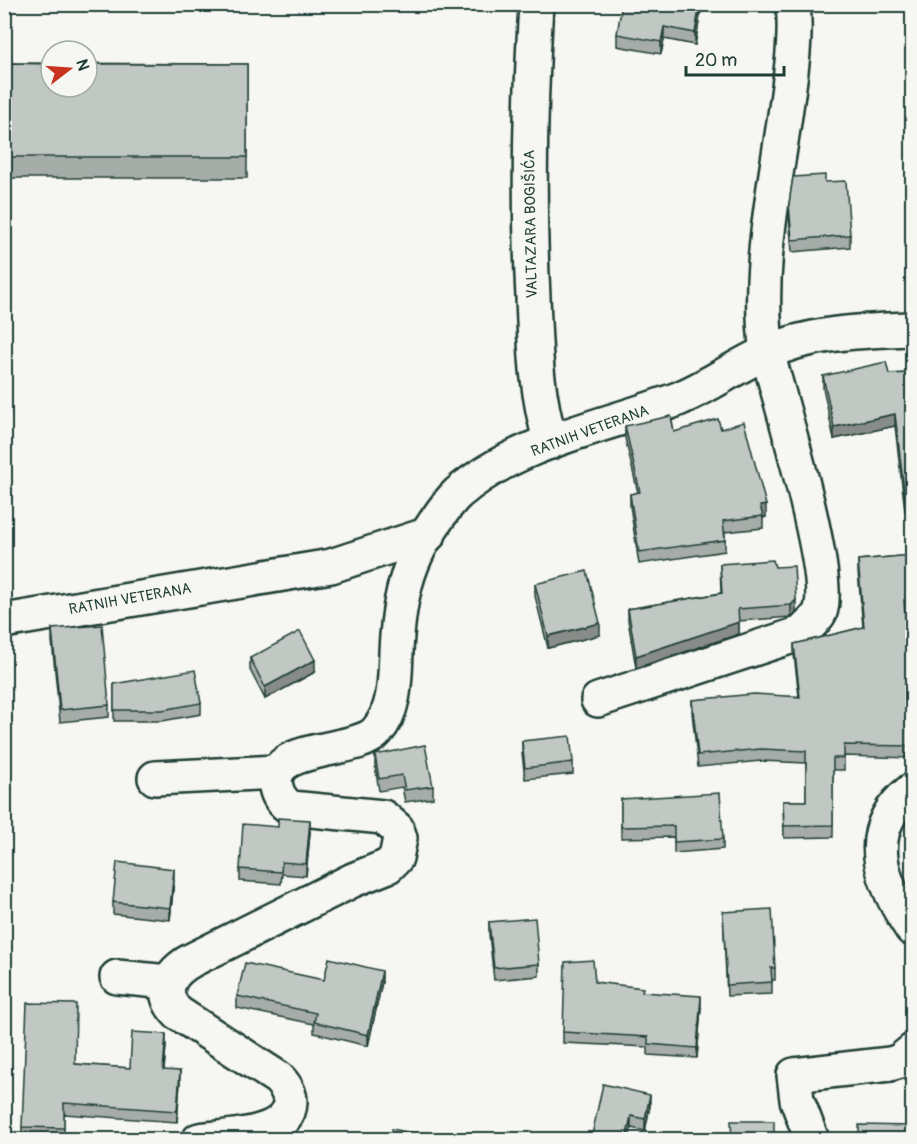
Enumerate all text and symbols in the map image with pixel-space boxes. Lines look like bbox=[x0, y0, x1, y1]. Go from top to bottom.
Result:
north arrow bbox=[39, 39, 99, 99]
scale bar bbox=[686, 39, 784, 77]
text: 20 m bbox=[695, 49, 737, 72]
text: N bbox=[71, 57, 94, 73]
street label: VALTAZARA BOGIŠIĆA bbox=[520, 149, 542, 298]
street label: RATNIH VETERANA bbox=[529, 401, 652, 461]
street label: RATNIH VETERANA bbox=[67, 579, 193, 619]

